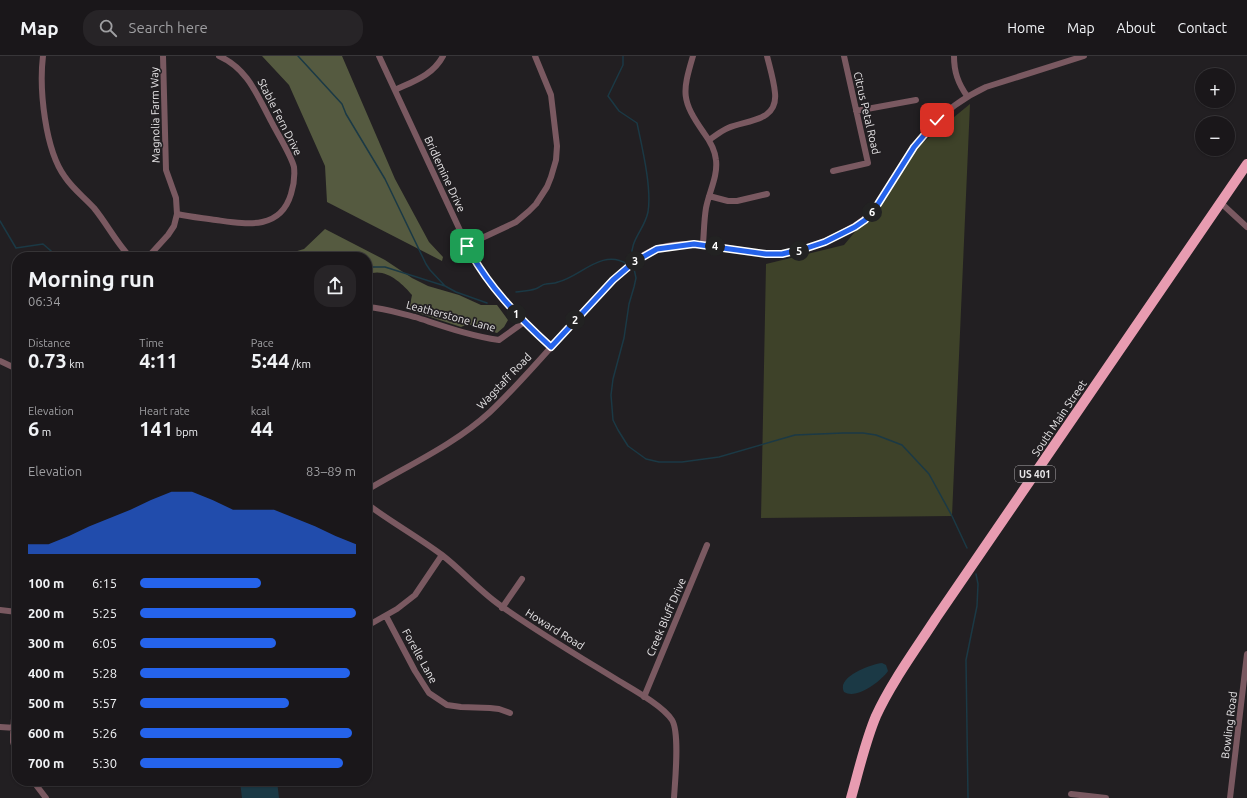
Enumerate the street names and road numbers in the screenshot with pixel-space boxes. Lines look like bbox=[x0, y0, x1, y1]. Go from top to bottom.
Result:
street label: Magnolia Farm Way bbox=[148, 66, 162, 163]
street label: Citrus Petal Road bbox=[852, 70, 882, 156]
street label: Stable Fern Drive bbox=[255, 77, 305, 157]
street label: Bridlemine Drive bbox=[422, 134, 468, 214]
street label: Leatherstone Lane bbox=[405, 298, 497, 334]
street label: Wagstaff Road bbox=[474, 351, 534, 411]
street label: South Main Street bbox=[1029, 377, 1089, 458]
road number: US 401 bbox=[1015, 466, 1055, 482]
street label: Creek Bluff Drive bbox=[644, 576, 688, 658]
street label: Howard Road bbox=[524, 606, 586, 652]
street label: Forelle Lane bbox=[400, 627, 440, 685]
street label: Bowling Road bbox=[1219, 691, 1239, 759]

